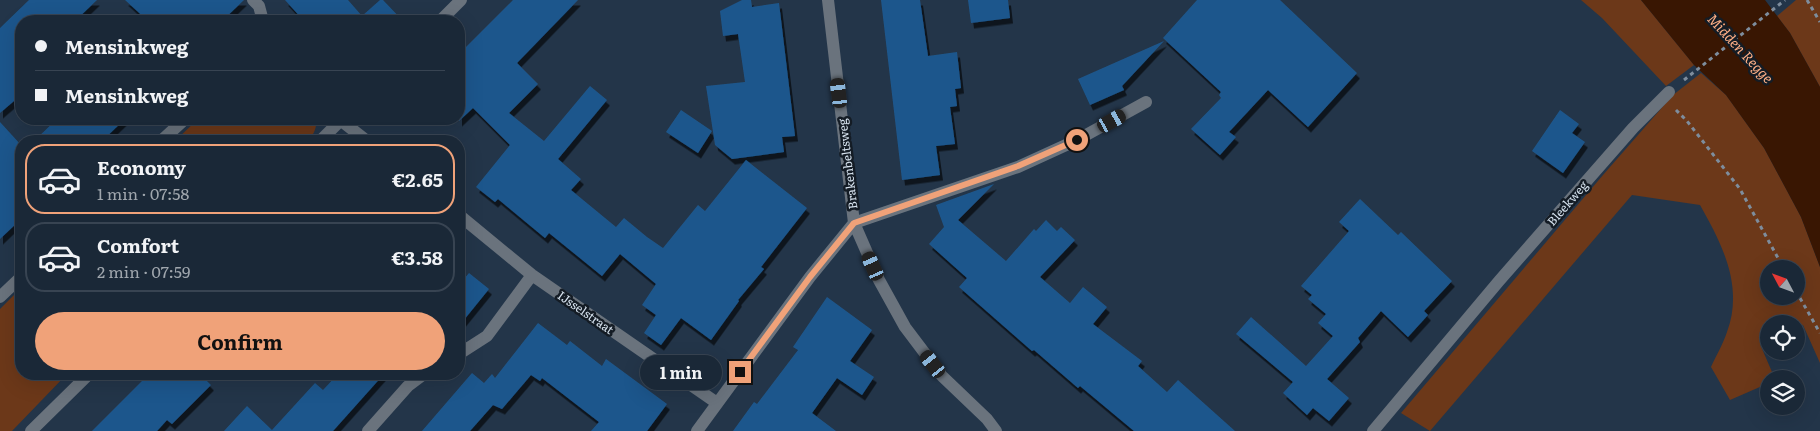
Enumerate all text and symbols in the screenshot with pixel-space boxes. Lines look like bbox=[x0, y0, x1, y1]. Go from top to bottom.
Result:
water label: Midden Regge bbox=[1704, 9, 1779, 87]
text: Mensinkweg bbox=[65, 32, 188, 60]
car bbox=[829, 77, 848, 109]
text: Mensinkweg bbox=[65, 81, 188, 109]
car bbox=[1095, 107, 1128, 135]
street label: Brakenbeltsweg bbox=[832, 117, 861, 210]
route start bbox=[1066, 129, 1088, 151]
text: Economy bbox=[97, 153, 186, 181]
icon: car bbox=[37, 157, 82, 202]
text: €2.65 bbox=[392, 165, 443, 193]
street label: Bleekweg bbox=[1542, 176, 1592, 229]
text: 1 min · 07:58 bbox=[97, 181, 189, 205]
text: Comfort bbox=[97, 231, 179, 259]
icon: car bbox=[37, 235, 82, 280]
text: €3.58 bbox=[391, 243, 443, 271]
car bbox=[860, 249, 885, 283]
text: 2 min · 07:59 bbox=[97, 259, 190, 283]
north arrow bbox=[1760, 260, 1805, 305]
map controls bbox=[1760, 260, 1805, 415]
street label: IJsselstraat bbox=[554, 286, 618, 338]
button: Confirm bbox=[35, 312, 445, 370]
button: locate bbox=[1760, 315, 1805, 360]
car bbox=[917, 348, 948, 380]
callout: 1 min bbox=[640, 354, 722, 390]
text: 1 min bbox=[660, 360, 702, 384]
route end bbox=[729, 361, 751, 383]
button: layers bbox=[1760, 370, 1805, 415]

